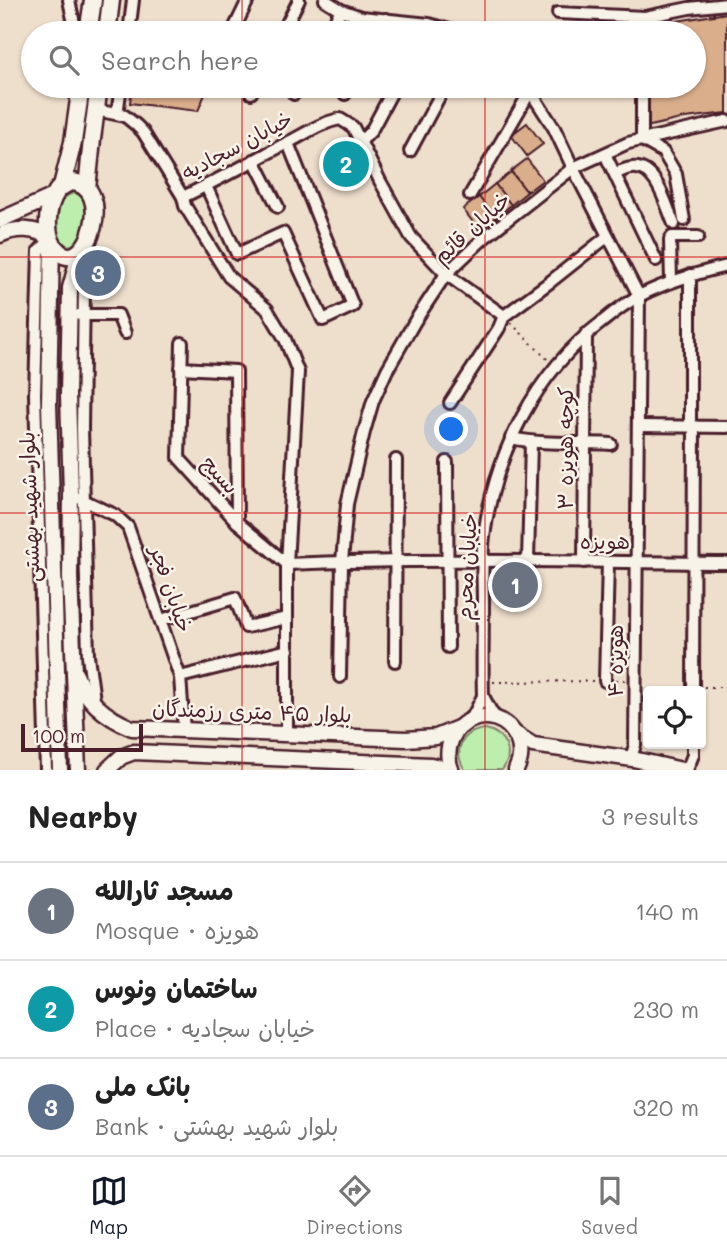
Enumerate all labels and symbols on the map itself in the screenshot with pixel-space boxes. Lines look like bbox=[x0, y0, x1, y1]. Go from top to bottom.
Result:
street label: خیابان سجادیه bbox=[176, 104, 297, 186]
pin: 2 bbox=[323, 138, 369, 190]
street label: خیابان قائم bbox=[427, 185, 518, 272]
pin: 3 bbox=[75, 247, 121, 299]
street label: کوچه هویزه ۳ bbox=[551, 386, 579, 510]
your location bbox=[434, 412, 468, 446]
street label: بلوار شهید بهشتی bbox=[12, 431, 47, 583]
street label: بسیج bbox=[195, 449, 245, 500]
street label: خیابان محرم bbox=[449, 512, 486, 622]
street label: هویزه bbox=[580, 527, 630, 555]
street label: خیابان فجر bbox=[143, 540, 200, 636]
pin: 1 bbox=[492, 559, 538, 611]
street label: هویزه ۴ bbox=[601, 625, 629, 697]
street label: بلوار ۴۵ متری رزمندگان bbox=[152, 694, 352, 728]
scale bar bbox=[21, 721, 144, 753]

